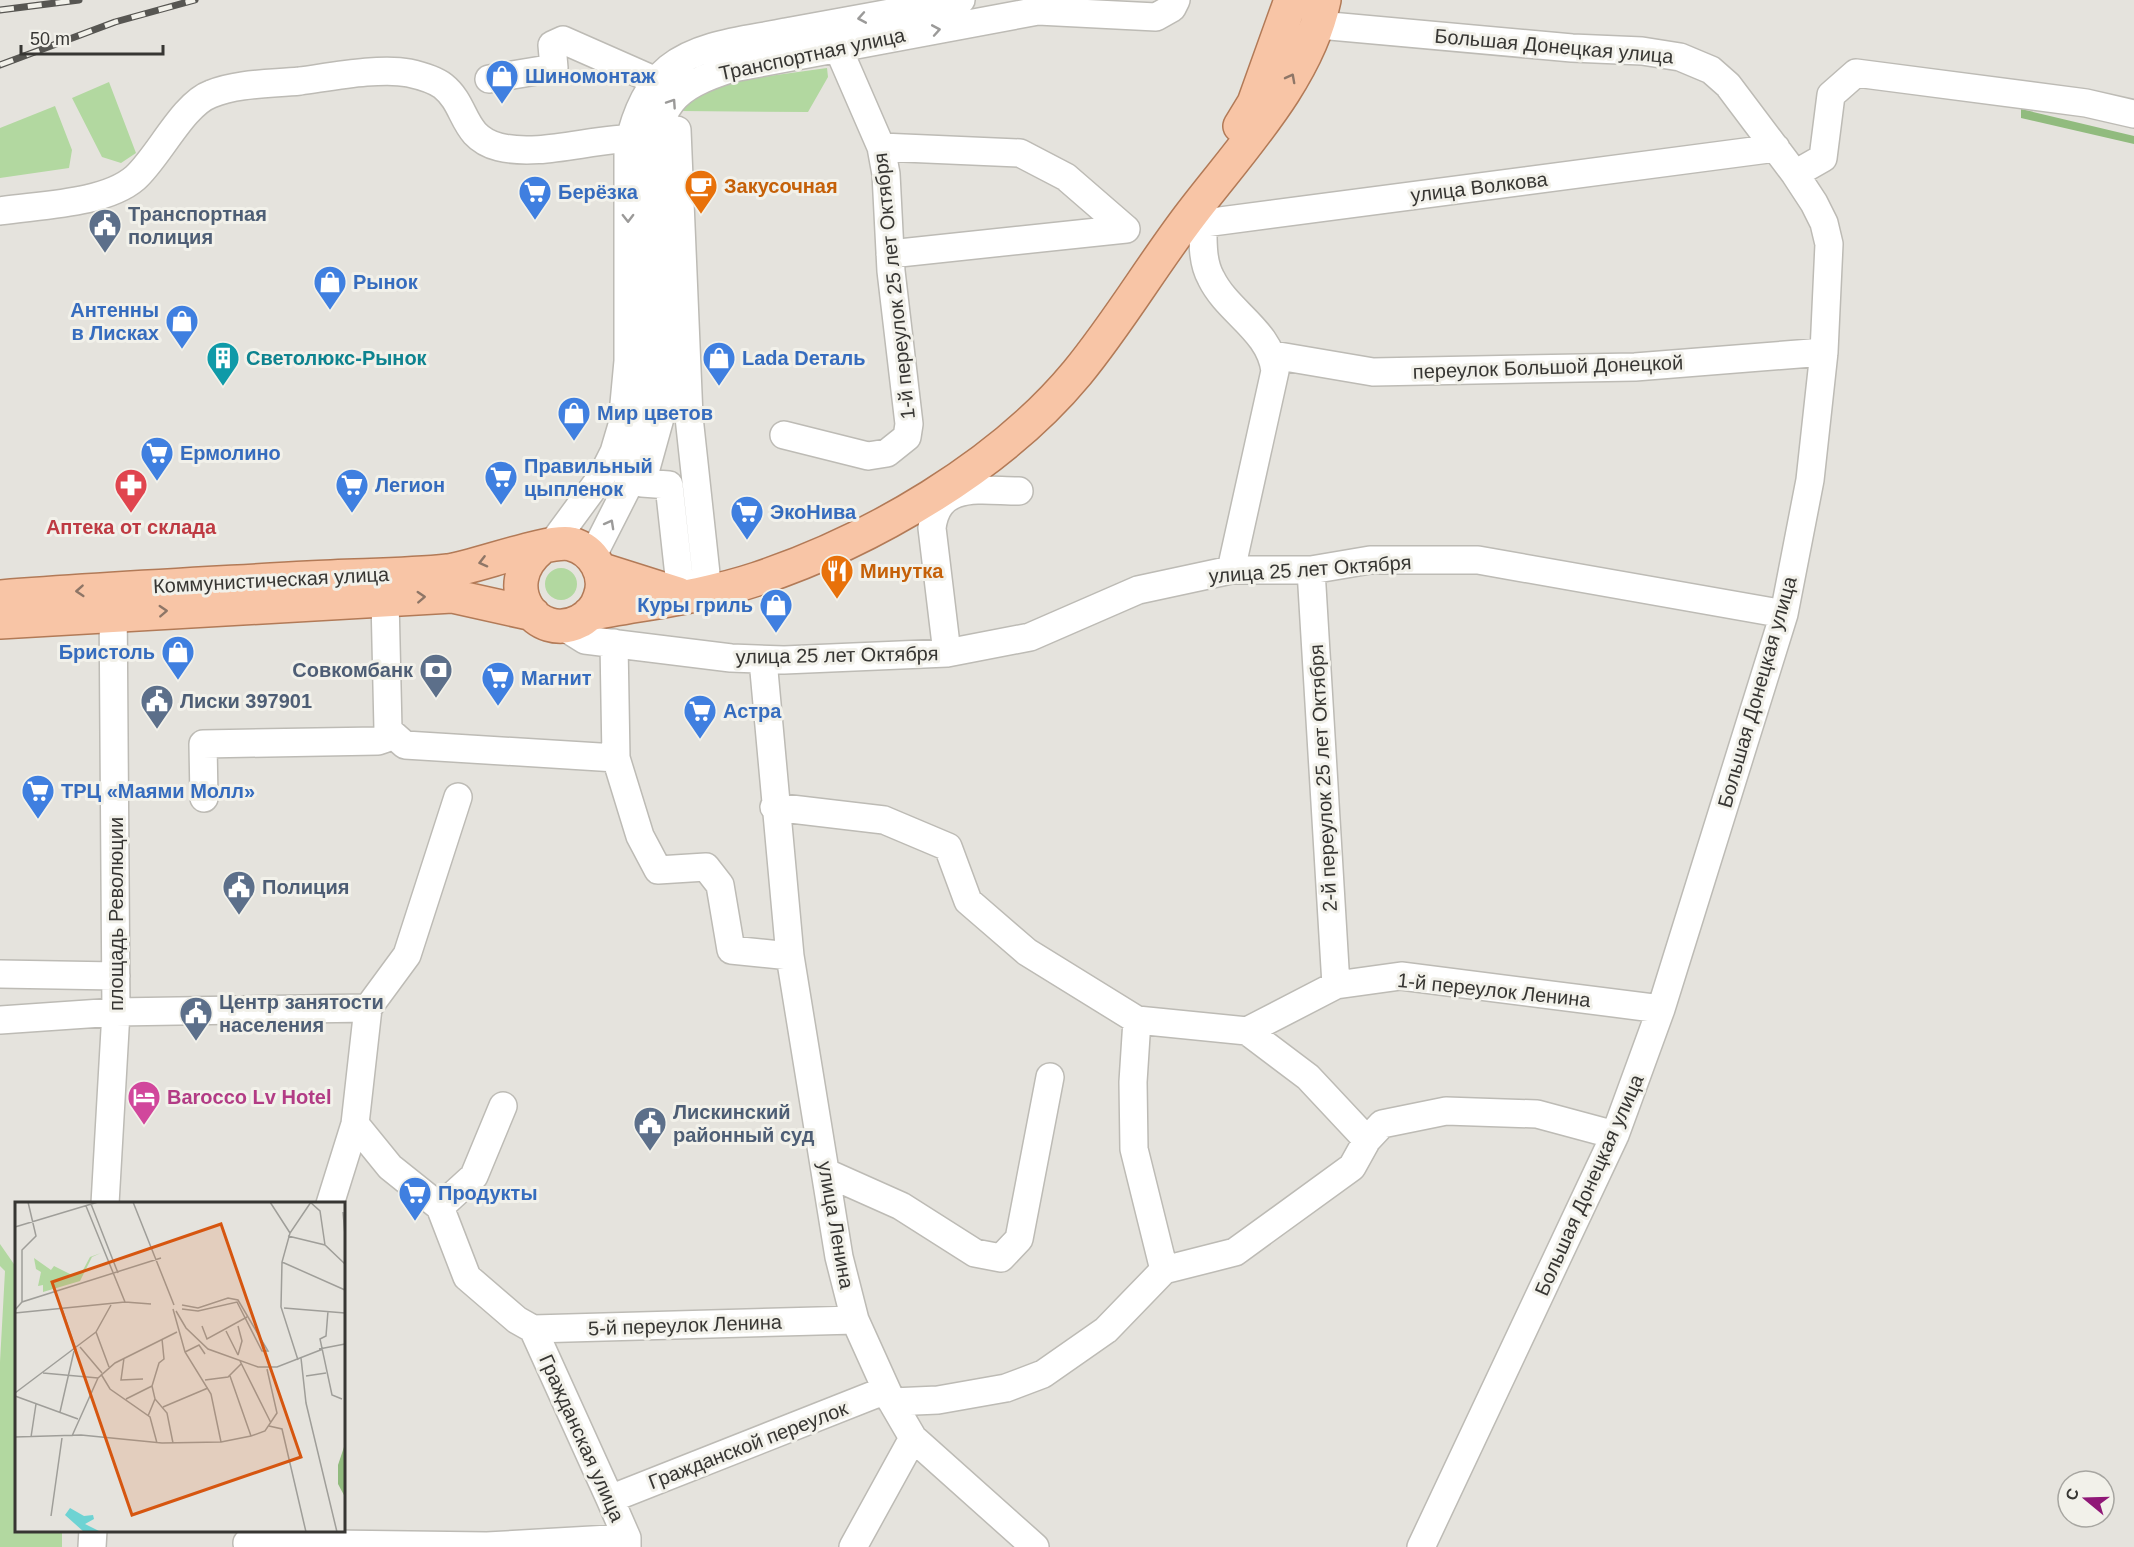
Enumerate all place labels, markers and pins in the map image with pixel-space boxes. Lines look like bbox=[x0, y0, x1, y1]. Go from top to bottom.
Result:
shop icon: Шиномонтаж bbox=[484, 58, 520, 105]
place label: Шиномонтаж bbox=[525, 65, 656, 87]
cafe icon: Закусочная bbox=[683, 168, 719, 215]
supermarket icon: Берёзка bbox=[517, 174, 553, 221]
place label: Закусочная bbox=[724, 175, 838, 197]
place label: Берёзка bbox=[558, 181, 639, 203]
place label: Транспортная полиция bbox=[128, 203, 267, 248]
public building icon: Транспортная полиция bbox=[87, 207, 123, 254]
shop icon: Рынок bbox=[312, 264, 348, 311]
place label: Рынок bbox=[353, 271, 419, 293]
place label: Антенны в Лисках bbox=[70, 299, 159, 344]
shop icon: Антенны в Лисках bbox=[164, 303, 200, 350]
building icon: Светолюкс-Рынок bbox=[205, 340, 241, 387]
shop icon: Lada Dеталь bbox=[701, 340, 737, 387]
place label: Светолюкс-Рынок bbox=[246, 347, 428, 369]
place label: Lada Dеталь bbox=[742, 347, 865, 369]
shop icon: Мир цветов bbox=[556, 395, 592, 442]
place label: Мир цветов bbox=[597, 402, 713, 424]
supermarket icon: Ермолино bbox=[139, 435, 175, 482]
place label: Ермолино bbox=[180, 442, 281, 464]
place label: Правильный цыпленок bbox=[524, 455, 653, 500]
supermarket icon: Правильный цыпленок bbox=[483, 459, 519, 506]
pharmacy icon: Аптека от склада bbox=[113, 467, 149, 514]
supermarket icon: Легион bbox=[334, 467, 370, 514]
place label: Легион bbox=[375, 474, 445, 496]
supermarket icon: ЭкоНива bbox=[729, 494, 765, 541]
place label: ЭкоНива bbox=[770, 501, 857, 523]
place label: Аптека от склада bbox=[46, 516, 217, 538]
restaurant icon: Минутка bbox=[819, 553, 855, 600]
place label: Минутка bbox=[860, 560, 944, 582]
shop icon: Куры гриль bbox=[758, 587, 794, 634]
place label: Куры гриль bbox=[637, 594, 753, 616]
shop icon: Бристоль bbox=[160, 634, 196, 681]
place label: Бристоль bbox=[59, 641, 155, 663]
bank icon: Совкомбанк bbox=[418, 652, 454, 699]
place label: Совкомбанк bbox=[292, 659, 414, 681]
supermarket icon: Магнит bbox=[480, 660, 516, 707]
place label: Магнит bbox=[521, 667, 592, 689]
public building icon: Лиски 397901 bbox=[139, 683, 175, 730]
place label: Лиски 397901 bbox=[180, 690, 312, 712]
supermarket icon: Астра bbox=[682, 693, 718, 740]
place label: Астра bbox=[723, 700, 782, 722]
supermarket icon: ТРЦ «Маями Молл» bbox=[20, 773, 56, 820]
place label: ТРЦ «Маями Молл» bbox=[61, 780, 255, 802]
public building icon: Полиция bbox=[221, 869, 257, 916]
place label: Полиция bbox=[262, 876, 349, 898]
place label: Центр занятости населения bbox=[219, 991, 384, 1036]
public building icon: Центр занятости населения bbox=[178, 995, 214, 1042]
hotel icon: Barocco Lv Hotel bbox=[126, 1079, 162, 1126]
place label: Barocco Lv Hotel bbox=[167, 1086, 331, 1108]
place label: Лискинский районный суд bbox=[673, 1101, 815, 1146]
public building icon: Лискинский районный суд bbox=[632, 1105, 668, 1152]
supermarket icon: Продукты bbox=[397, 1175, 433, 1222]
place label: Продукты bbox=[438, 1182, 538, 1204]

